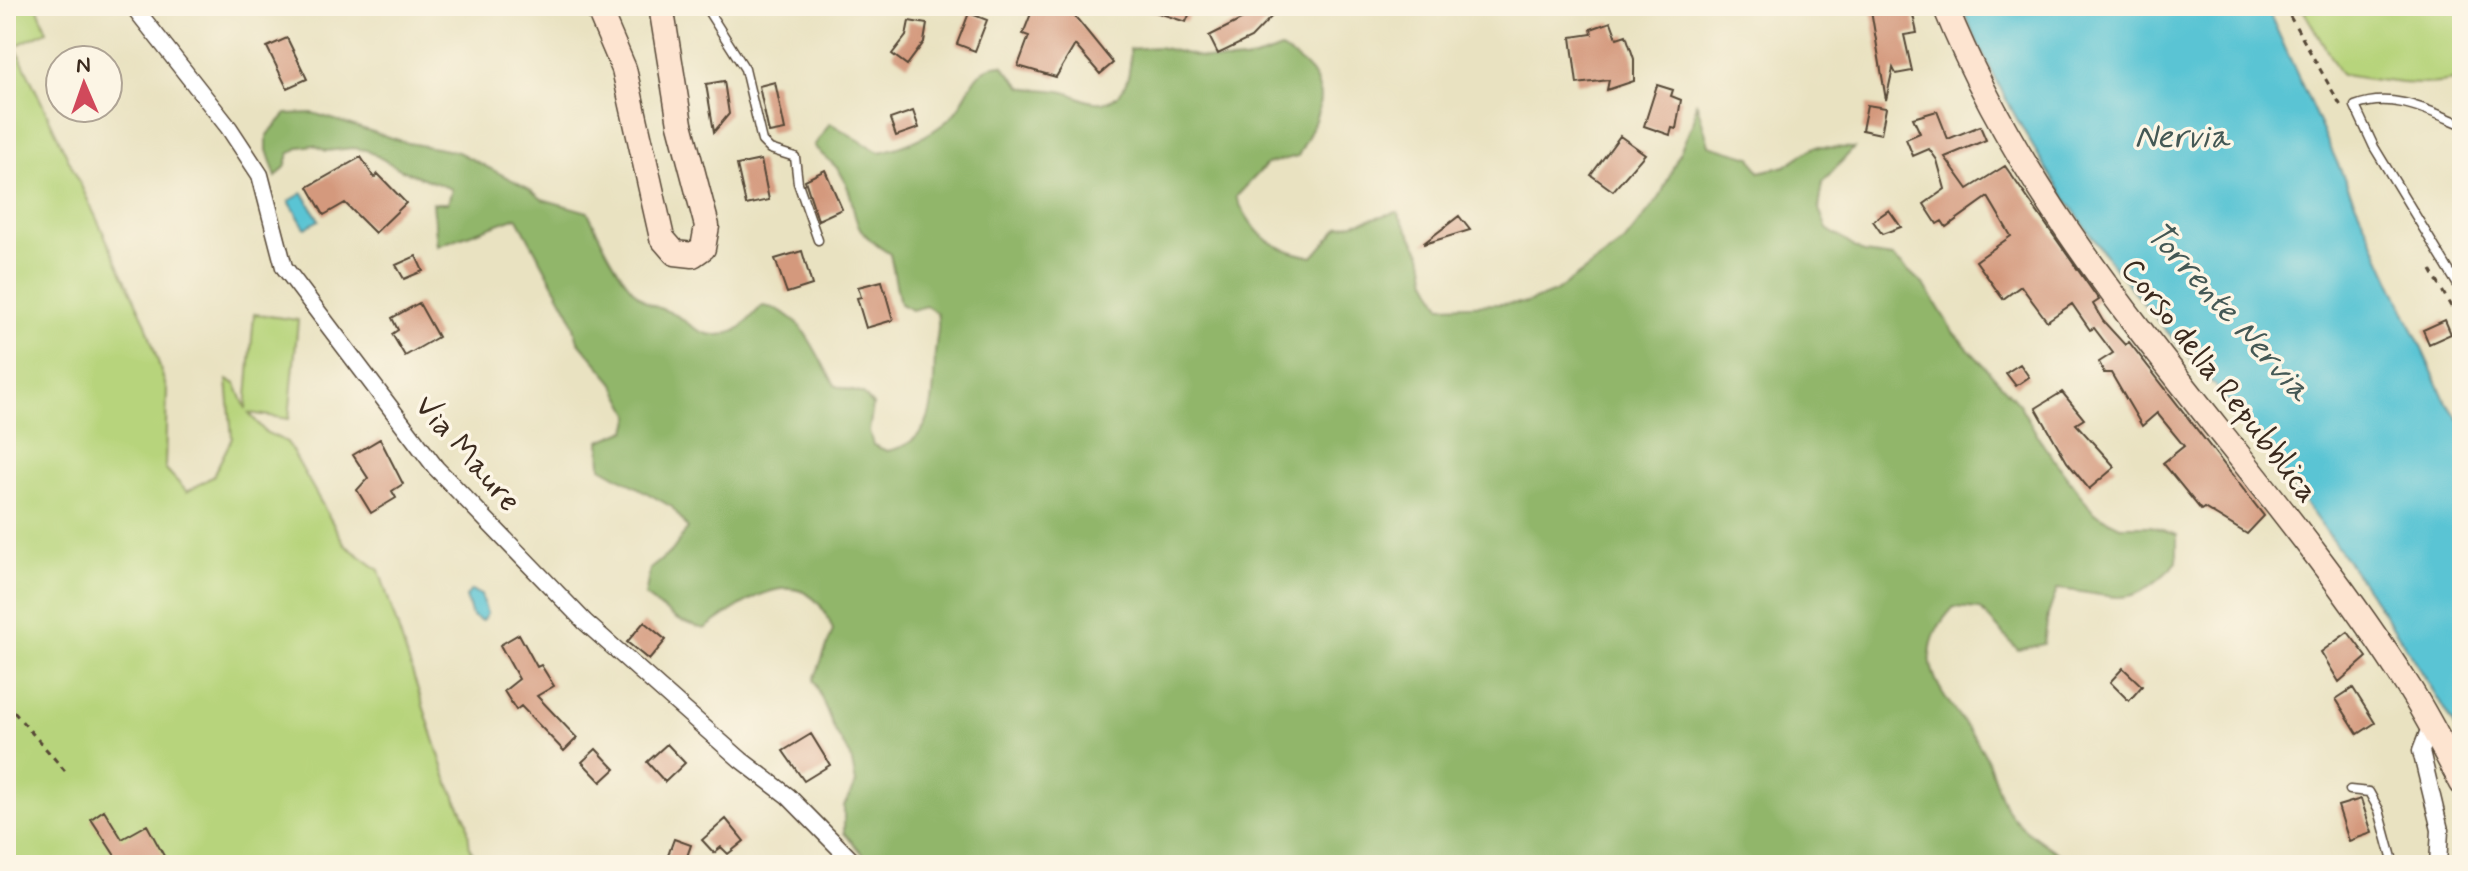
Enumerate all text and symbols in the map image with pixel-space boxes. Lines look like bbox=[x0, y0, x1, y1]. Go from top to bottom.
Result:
north arrow bbox=[44, 44, 124, 124]
text: N bbox=[76, 52, 91, 80]
water label: Nervia bbox=[2134, 115, 2231, 160]
water label: Torrente Nervia bbox=[2135, 212, 2322, 413]
street label: Corso della Repubblica bbox=[2110, 250, 2328, 512]
street label: Via Maure bbox=[404, 386, 530, 522]

